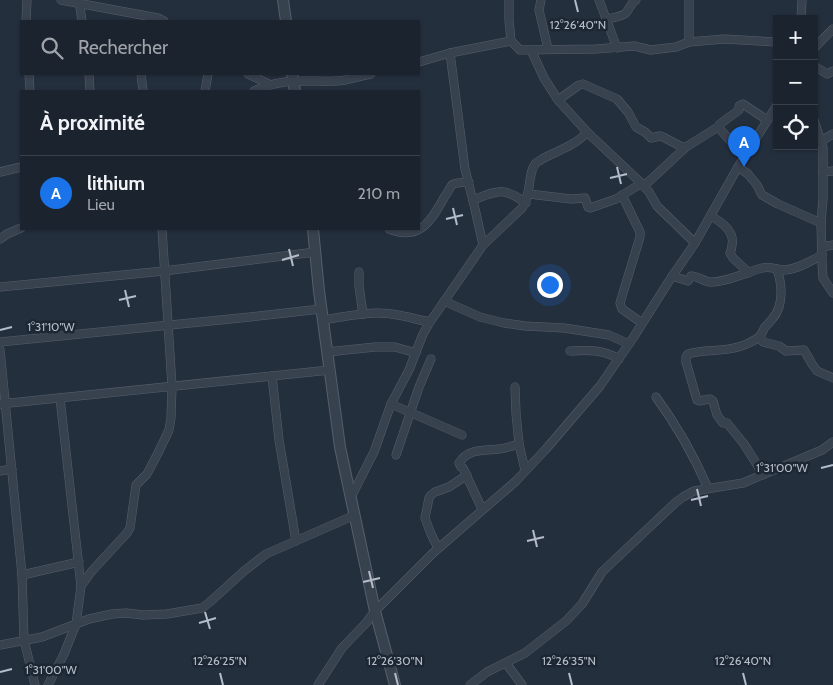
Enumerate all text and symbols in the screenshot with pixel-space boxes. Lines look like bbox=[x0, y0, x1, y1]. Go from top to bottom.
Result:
map controls bbox=[773, 15, 818, 150]
button: + bbox=[773, 15, 818, 60]
text: 12°26'40"N bbox=[550, 17, 606, 32]
search box bbox=[20, 20, 420, 75]
icon: search bbox=[38, 34, 66, 62]
text: Rechercher bbox=[78, 36, 168, 59]
button: − bbox=[773, 60, 818, 105]
button: locate bbox=[773, 105, 818, 150]
text: À proximité bbox=[40, 110, 145, 135]
pin: A bbox=[728, 126, 760, 167]
text: lithium bbox=[87, 172, 145, 195]
text: A bbox=[51, 184, 61, 203]
text: 210 m bbox=[358, 184, 400, 203]
text: Lieu bbox=[87, 195, 115, 214]
your location bbox=[537, 272, 563, 298]
text: 1°31'10"W bbox=[27, 319, 75, 334]
text: 1°31'00"W bbox=[756, 460, 809, 475]
text: 12°26'25"N bbox=[193, 653, 247, 668]
text: 12°26'30"N bbox=[367, 653, 423, 668]
text: 12°26'35"N bbox=[542, 653, 596, 668]
text: 12°26'40"N bbox=[715, 653, 771, 668]
text: 1°31'00"W bbox=[25, 662, 78, 677]

